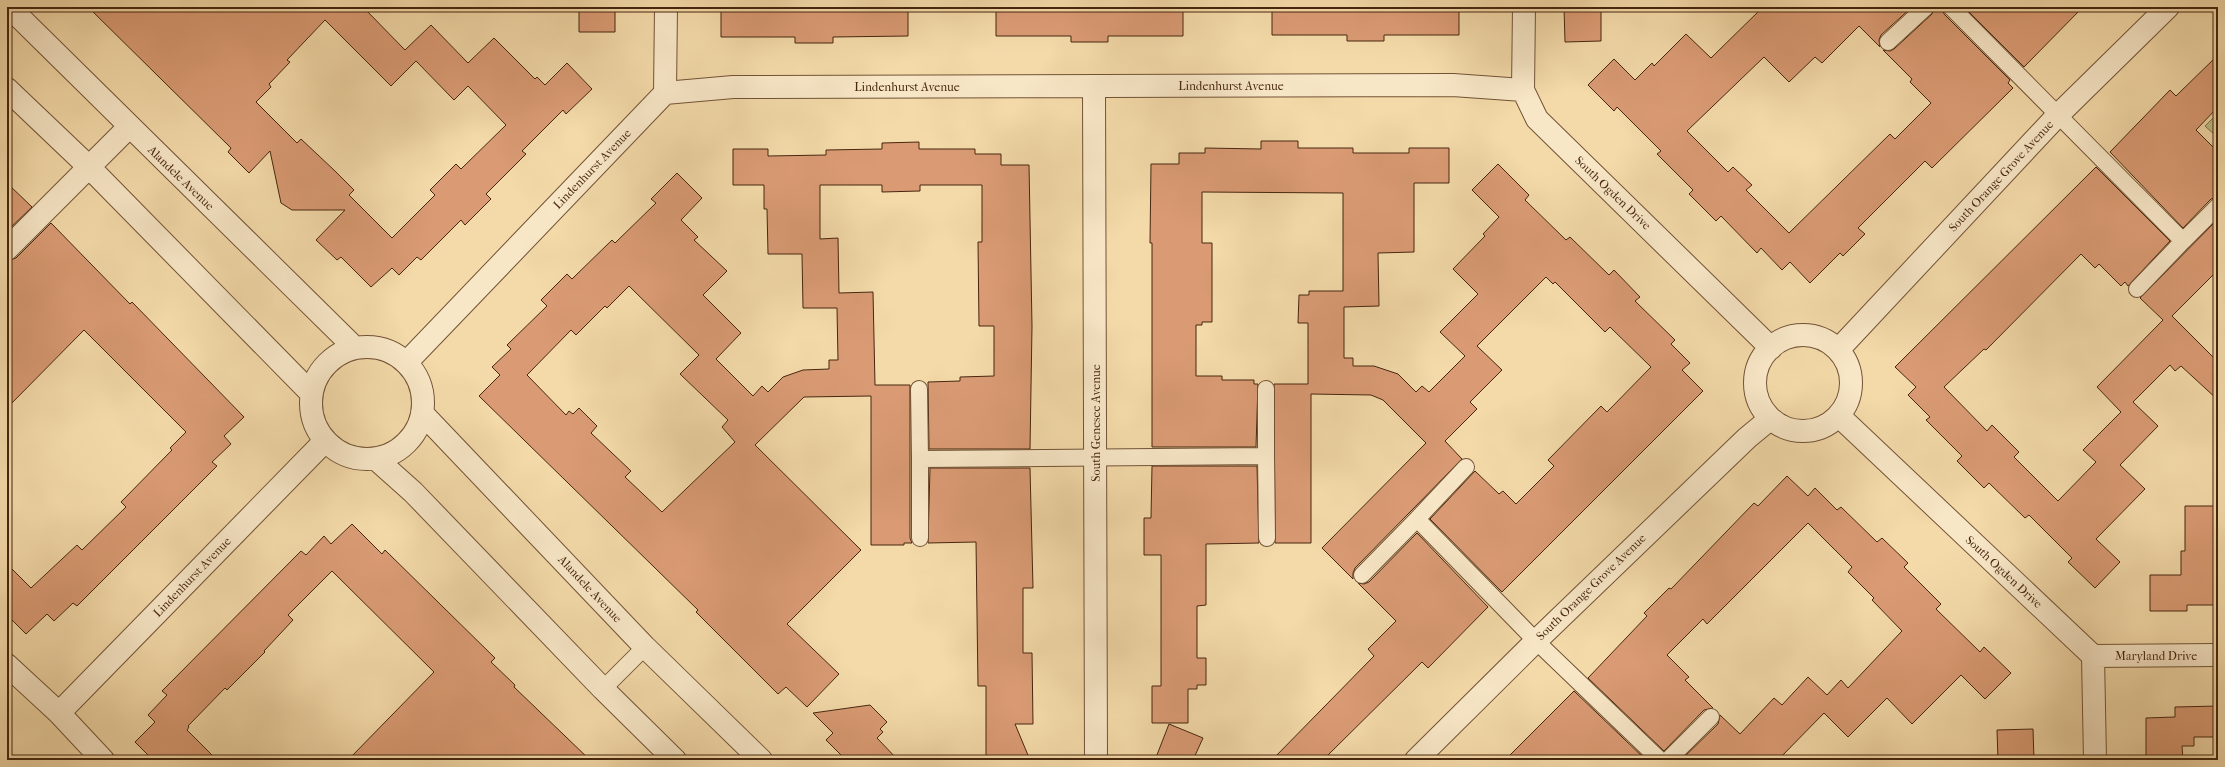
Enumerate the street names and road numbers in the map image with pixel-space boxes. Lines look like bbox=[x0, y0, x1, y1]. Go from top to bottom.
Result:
street label: Lindenhurst Avenue bbox=[1178, 79, 1284, 93]
street label: Lindenhurst Avenue bbox=[854, 80, 960, 94]
street label: South Orange Grove Avenue bbox=[1946, 117, 2056, 235]
street label: Lindenhurst Avenue bbox=[550, 126, 634, 212]
street label: Alandele Avenue bbox=[144, 142, 217, 213]
street label: South Ogden Drive bbox=[1572, 153, 1654, 233]
street label: South Genesee Avenue bbox=[1089, 364, 1103, 482]
street label: South Orange Grove Avenue bbox=[1533, 531, 1649, 643]
street label: South Ogden Drive bbox=[1963, 533, 2045, 611]
street label: Lindenhurst Avenue bbox=[150, 534, 234, 620]
street label: Alandele Avenue bbox=[555, 552, 625, 625]
street label: Maryland Drive bbox=[2115, 649, 2197, 663]

